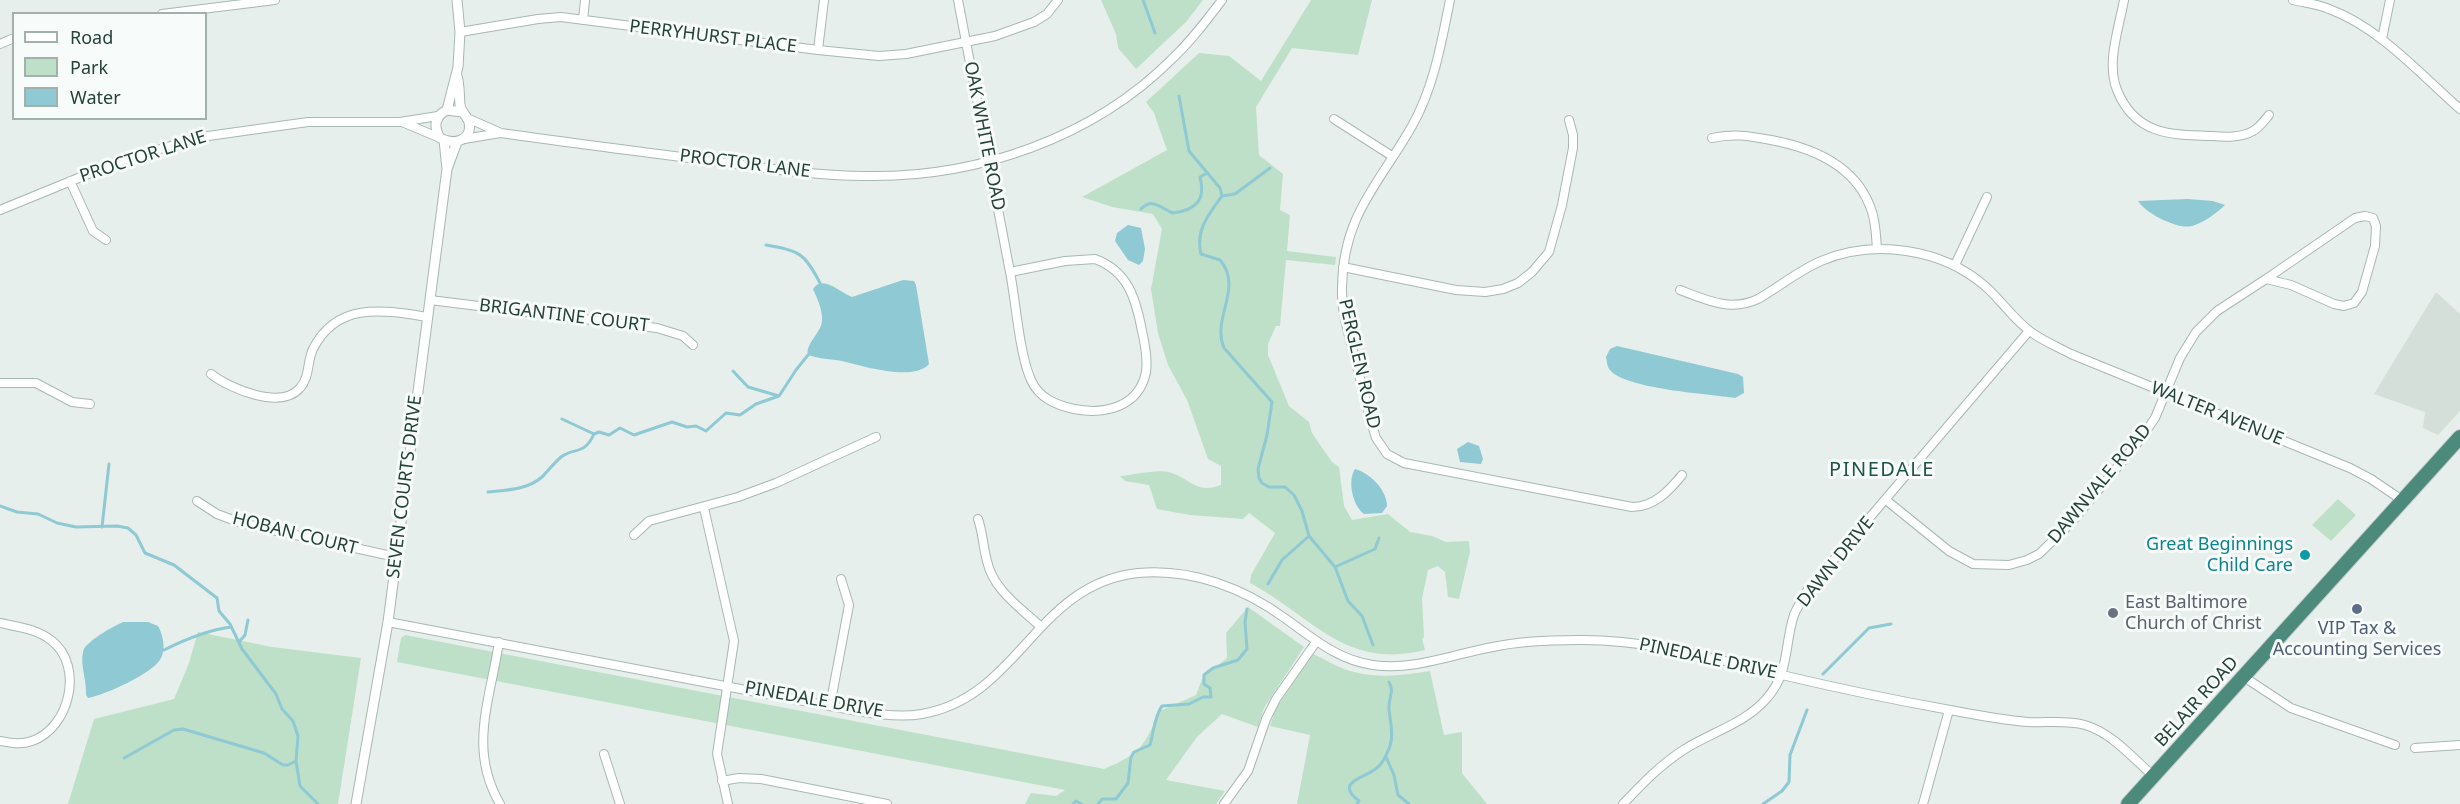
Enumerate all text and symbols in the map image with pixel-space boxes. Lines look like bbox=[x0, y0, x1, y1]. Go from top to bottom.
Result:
legend bbox=[12, 12, 207, 120]
street label: PERRYHURST PLACE bbox=[628, 16, 798, 58]
text: Road bbox=[70, 25, 113, 49]
text: Park bbox=[70, 55, 108, 79]
street label: OAK WHITE ROAD bbox=[959, 60, 1009, 212]
text: Water bbox=[70, 85, 121, 109]
street label: PROCTOR LANE bbox=[77, 126, 209, 188]
street label: PROCTOR LANE bbox=[678, 145, 812, 183]
street label: BRIGANTINE COURT bbox=[478, 295, 650, 337]
street label: PERGLEN ROAD bbox=[1334, 297, 1384, 431]
street label: WALTER AVENUE bbox=[2148, 378, 2286, 450]
street label: SEVEN COURTS DRIVE bbox=[383, 394, 427, 580]
street label: DAWNVALE ROAD bbox=[2044, 420, 2156, 548]
district label: PINEDALE bbox=[1829, 458, 1935, 482]
street label: HOBAN COURT bbox=[230, 508, 360, 560]
street label: DAWN DRIVE bbox=[1793, 512, 1879, 612]
place label: Great Beginnings Child Care bbox=[2146, 534, 2293, 576]
marker: Great Beginnings Child Care bbox=[2298, 548, 2312, 562]
place label: East Baltimore Church of Christ bbox=[2125, 592, 2262, 634]
marker: VIP Tax & Accounting Services bbox=[2350, 602, 2364, 616]
marker: East Baltimore Church of Christ bbox=[2106, 606, 2120, 620]
place label: VIP Tax & Accounting Services bbox=[2273, 618, 2441, 660]
street label: PINEDALE DRIVE bbox=[1637, 634, 1779, 684]
street label: BELAIR ROAD bbox=[2151, 652, 2243, 752]
street label: PINEDALE DRIVE bbox=[743, 677, 885, 723]

